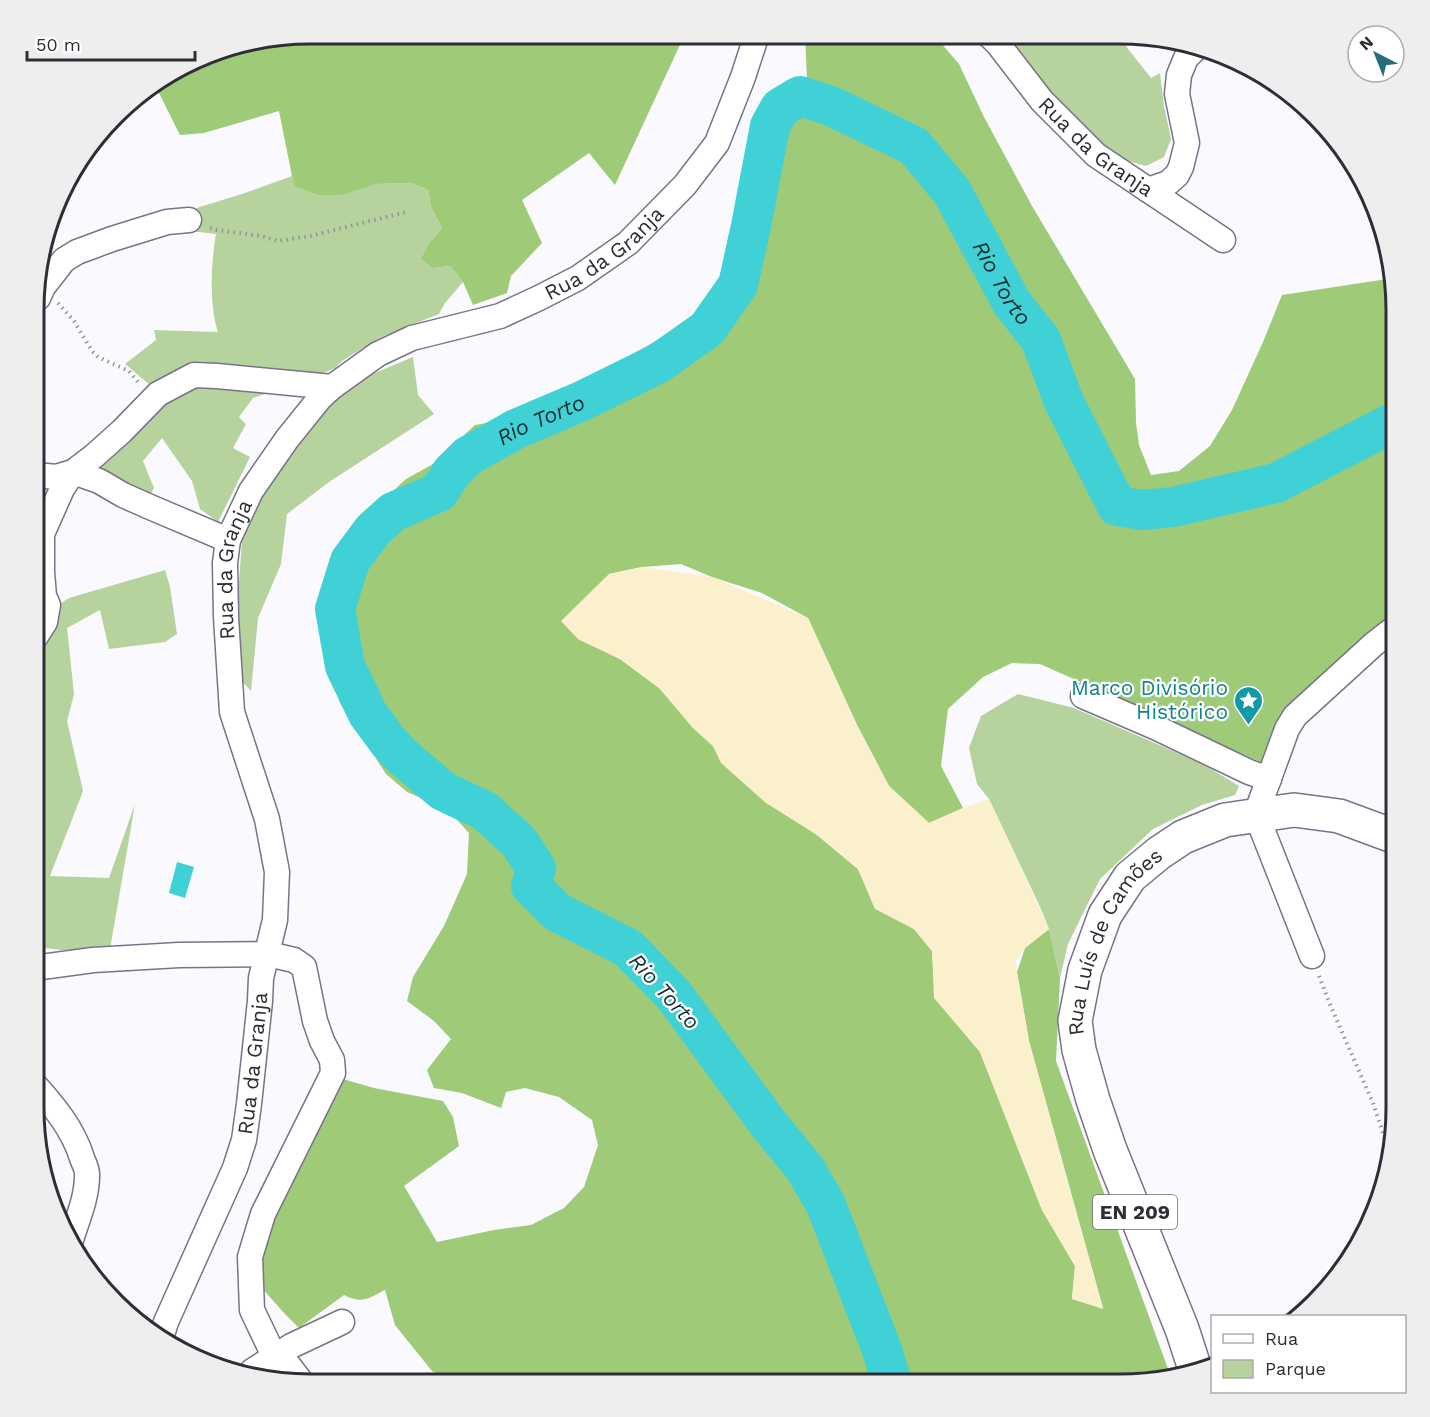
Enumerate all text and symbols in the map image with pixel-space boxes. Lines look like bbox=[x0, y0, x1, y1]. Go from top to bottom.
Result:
scale bar bbox=[27, 24, 195, 62]
north arrow bbox=[1346, 24, 1406, 84]
text: N bbox=[1356, 32, 1377, 54]
text: 50 m bbox=[36, 34, 81, 55]
street label: Rua da Granja bbox=[1033, 92, 1158, 202]
street label: Rua da Granja bbox=[540, 201, 669, 305]
water label: Rio Torto bbox=[968, 236, 1036, 330]
water label: Rio Torto bbox=[492, 389, 588, 450]
street label: Rua da Granja bbox=[212, 495, 257, 641]
place label: Marco Divisório Histórico bbox=[1071, 675, 1228, 724]
place icon: Marco Divisório Histórico bbox=[1233, 684, 1265, 726]
street label: Rua Luís de Camões bbox=[1062, 843, 1167, 1037]
water label: Rio Torto bbox=[624, 948, 705, 1034]
street label: Rua da Granja bbox=[232, 992, 272, 1136]
road number: EN 209 bbox=[1093, 1195, 1177, 1229]
legend bbox=[1211, 1315, 1406, 1393]
text: Rua bbox=[1265, 1328, 1298, 1349]
text: Parque bbox=[1265, 1358, 1326, 1379]

